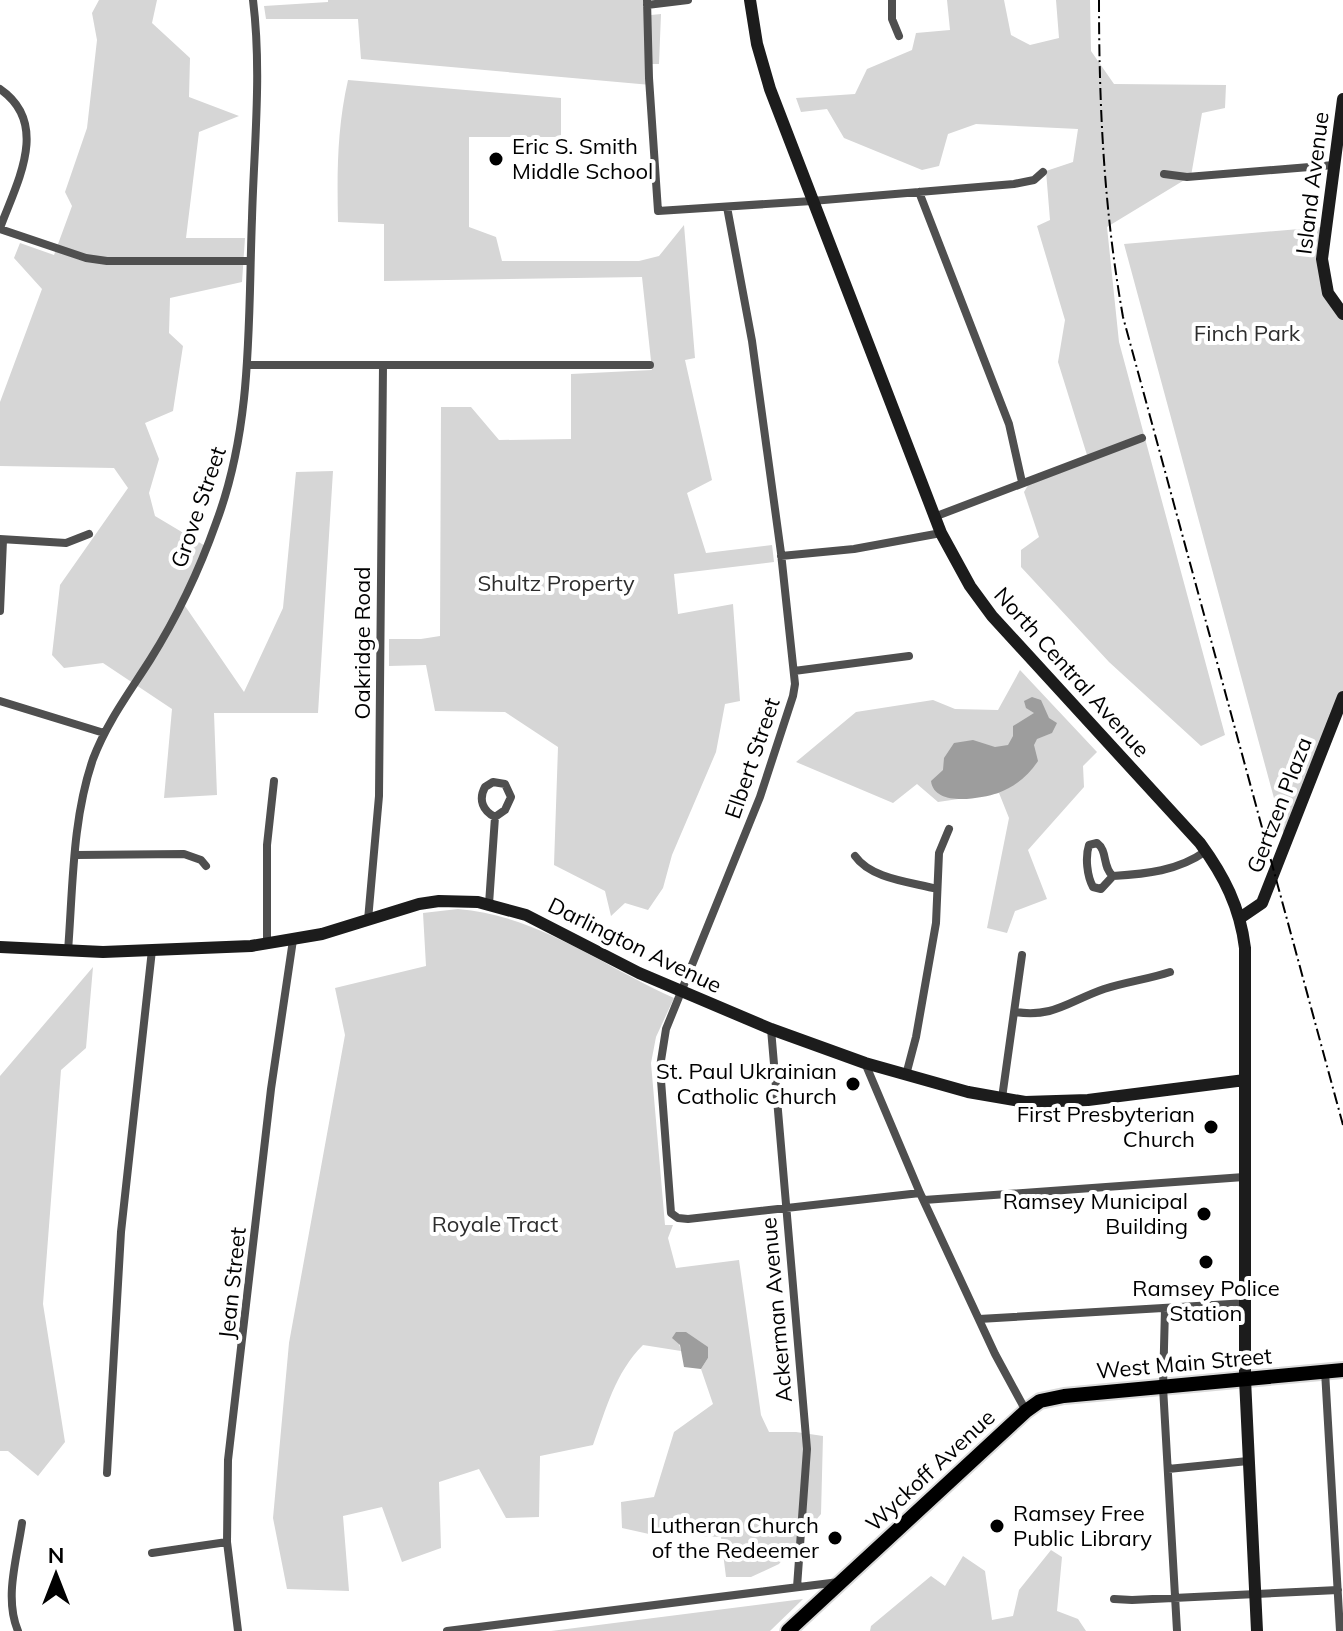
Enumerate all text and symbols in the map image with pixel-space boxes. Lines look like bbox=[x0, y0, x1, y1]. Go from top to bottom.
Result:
street label: Island Avenue bbox=[1289, 110, 1335, 256]
place label: Eric S. Smith Middle School bbox=[512, 132, 653, 185]
marker: Eric S. Smith Middle School bbox=[487, 150, 505, 168]
park label: Finch Park bbox=[1194, 319, 1301, 347]
street label: Grove Street bbox=[164, 442, 232, 571]
street label: Oakridge Road bbox=[348, 567, 376, 719]
park label: Shultz Property bbox=[477, 569, 635, 597]
street label: North Central Avenue bbox=[988, 581, 1156, 763]
street label: Elbert Street bbox=[718, 694, 786, 822]
street label: Gertzen Plaza bbox=[1240, 733, 1318, 877]
street label: Darlington Avenue bbox=[544, 891, 726, 999]
place label: St. Paul Ukrainian Catholic Church bbox=[656, 1057, 837, 1110]
marker: St. Paul Ukrainian Catholic Church bbox=[844, 1075, 862, 1093]
place label: First Presbyterian Church bbox=[1017, 1100, 1195, 1153]
marker: First Presbyterian Church bbox=[1202, 1118, 1220, 1136]
place label: Ramsey Municipal Building bbox=[1003, 1187, 1188, 1240]
marker: Ramsey Municipal Building bbox=[1195, 1205, 1213, 1223]
park label: Royale Tract bbox=[432, 1210, 558, 1238]
street label: Ackerman Avenue bbox=[754, 1216, 798, 1404]
street label: Jean Street bbox=[212, 1226, 252, 1340]
marker: Ramsey Police Station bbox=[1197, 1253, 1215, 1271]
place label: Ramsey Police Station bbox=[1132, 1274, 1280, 1327]
street label: West Main Street bbox=[1095, 1341, 1273, 1385]
street label: Wyckoff Avenue bbox=[860, 1403, 1000, 1537]
place label: Ramsey Free Public Library bbox=[1013, 1499, 1152, 1552]
place label: Lutheran Church of the Redeemer bbox=[650, 1511, 819, 1564]
marker: Ramsey Free Public Library bbox=[988, 1517, 1006, 1535]
marker: Lutheran Church of the Redeemer bbox=[826, 1529, 844, 1547]
north arrow bbox=[16, 1535, 96, 1615]
text: N bbox=[48, 1541, 64, 1569]

